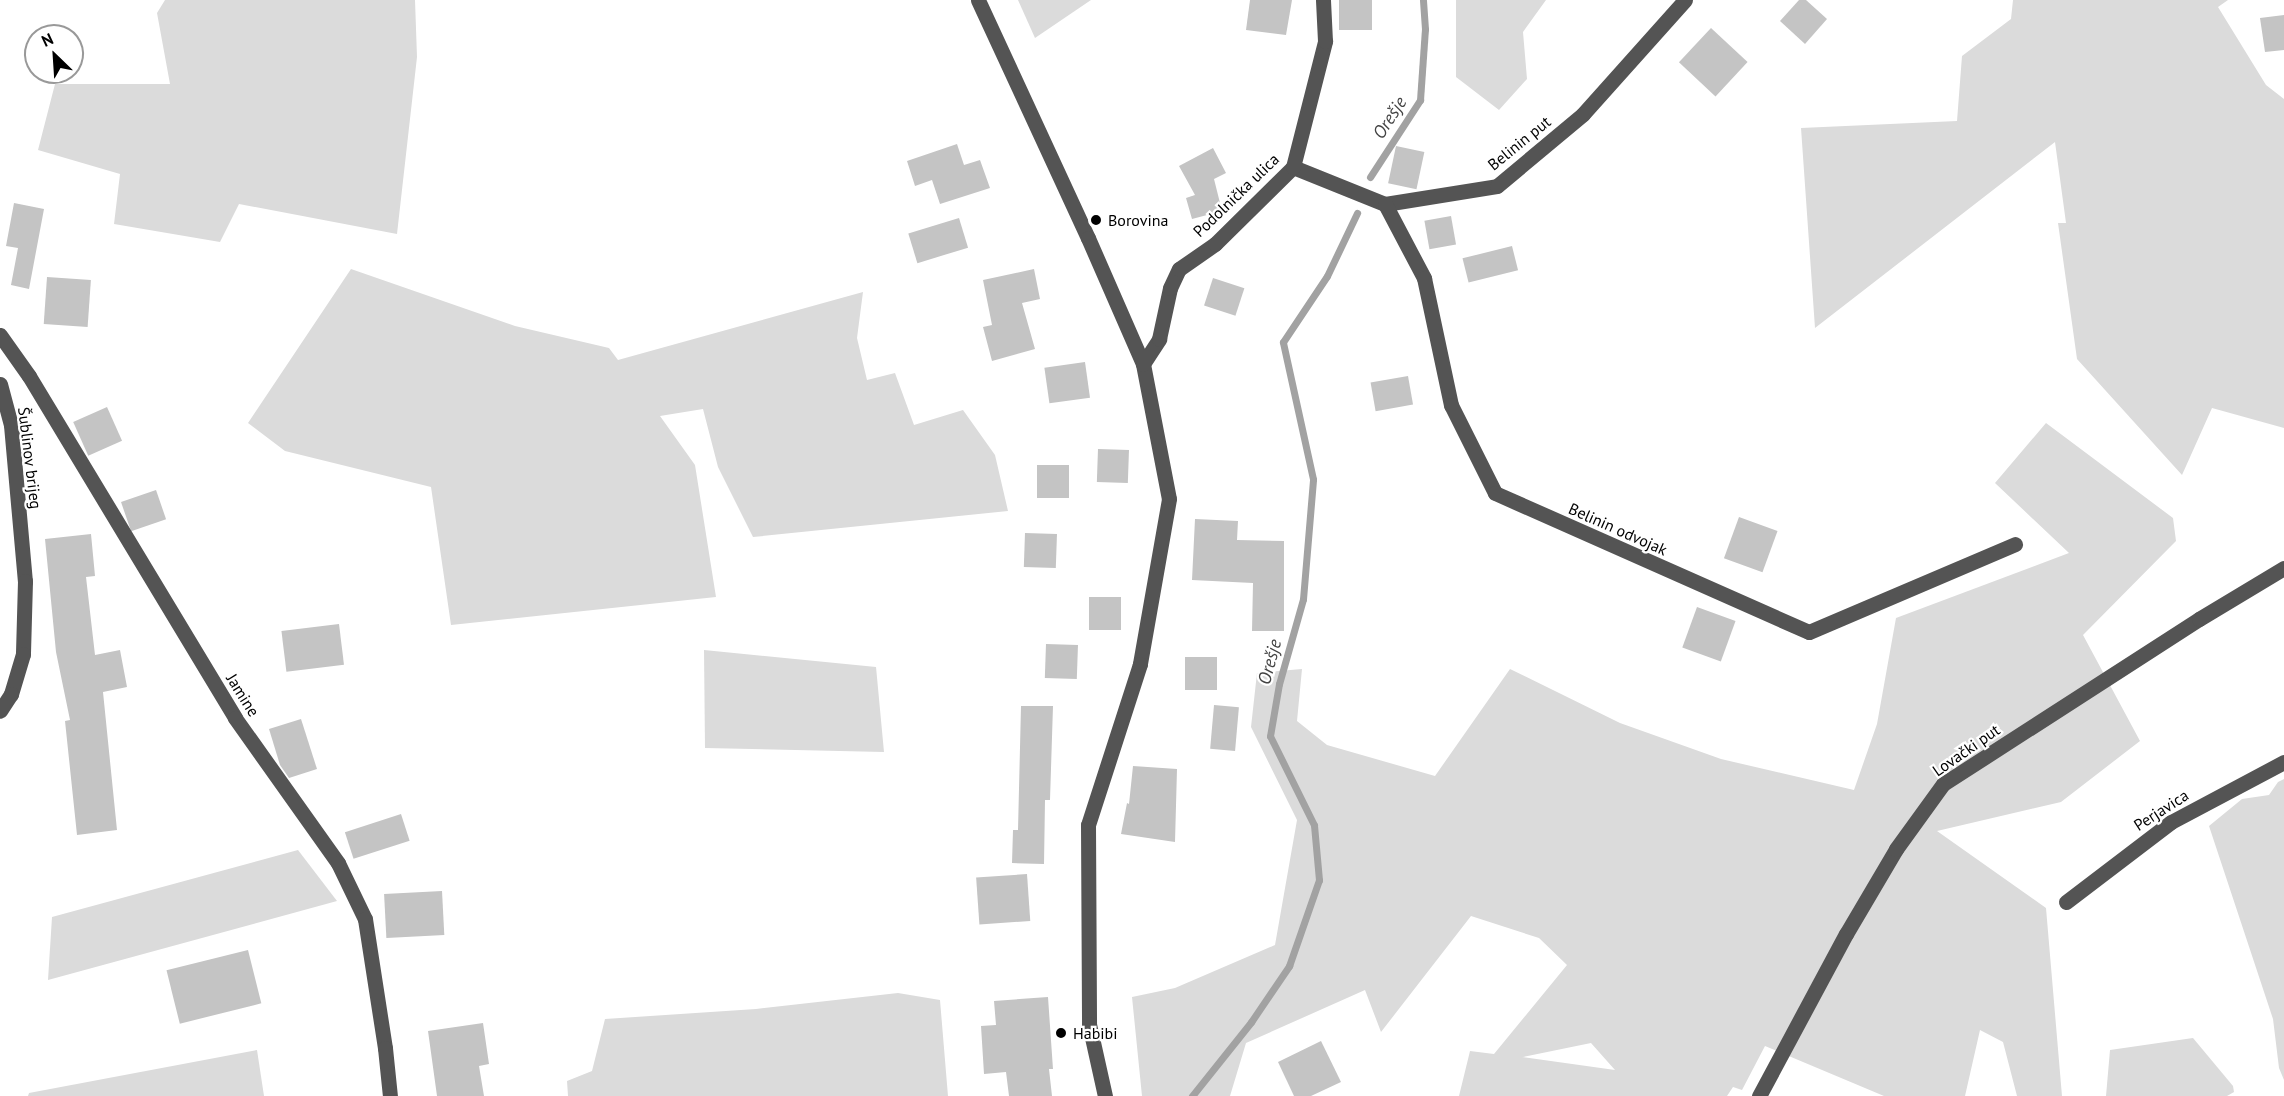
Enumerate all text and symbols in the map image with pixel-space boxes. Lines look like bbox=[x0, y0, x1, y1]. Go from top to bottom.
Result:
north arrow bbox=[24, 24, 84, 84]
text: N bbox=[38, 28, 56, 51]
water label: Orešje bbox=[1368, 93, 1412, 143]
street label: Belinin put bbox=[1484, 112, 1554, 174]
street label: Podolnička ulica bbox=[1189, 149, 1283, 241]
place label: Borovina bbox=[1108, 210, 1168, 230]
marker: Borovina bbox=[1089, 213, 1103, 227]
street label: Šublinov brijeg bbox=[14, 406, 46, 510]
street label: Belinin odvojak bbox=[1566, 499, 1670, 559]
water label: Orešje bbox=[1254, 637, 1286, 687]
street label: Jamine bbox=[222, 670, 264, 720]
street label: Lovački put bbox=[1929, 720, 2003, 780]
street label: Perjavica bbox=[2130, 785, 2192, 835]
place label: Habibi bbox=[1073, 1023, 1118, 1043]
marker: Habibi bbox=[1054, 1026, 1068, 1040]

